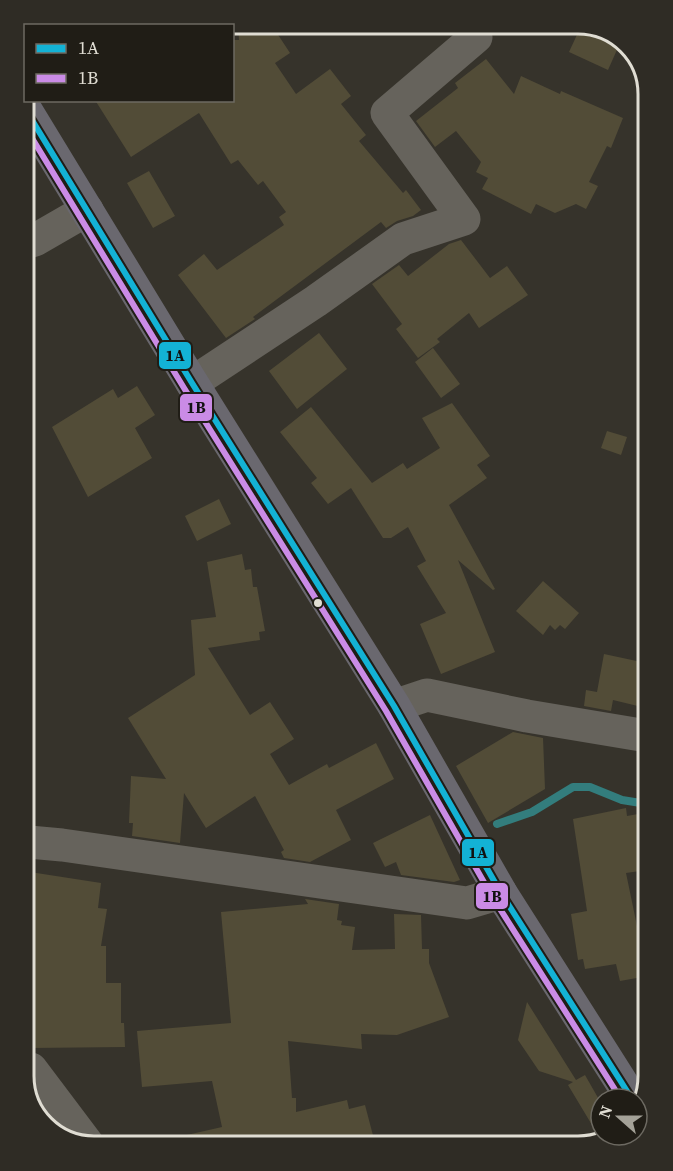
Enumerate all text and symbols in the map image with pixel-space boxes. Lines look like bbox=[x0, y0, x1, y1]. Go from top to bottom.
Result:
legend bbox=[24, 24, 234, 102]
text: 1A bbox=[78, 35, 99, 60]
text: 1B bbox=[78, 65, 98, 90]
line badge: 1A bbox=[158, 341, 192, 370]
text: 1A bbox=[165, 344, 185, 366]
line badge: 1B bbox=[179, 393, 213, 422]
text: 1B bbox=[186, 396, 206, 418]
unlabelled marker bbox=[312, 597, 324, 609]
line badge: 1A bbox=[461, 838, 495, 867]
text: 1A bbox=[468, 841, 488, 863]
line badge: 1B bbox=[475, 882, 509, 910]
text: 1B bbox=[482, 885, 502, 907]
north arrow bbox=[589, 1087, 649, 1147]
text: N bbox=[593, 1102, 617, 1121]

